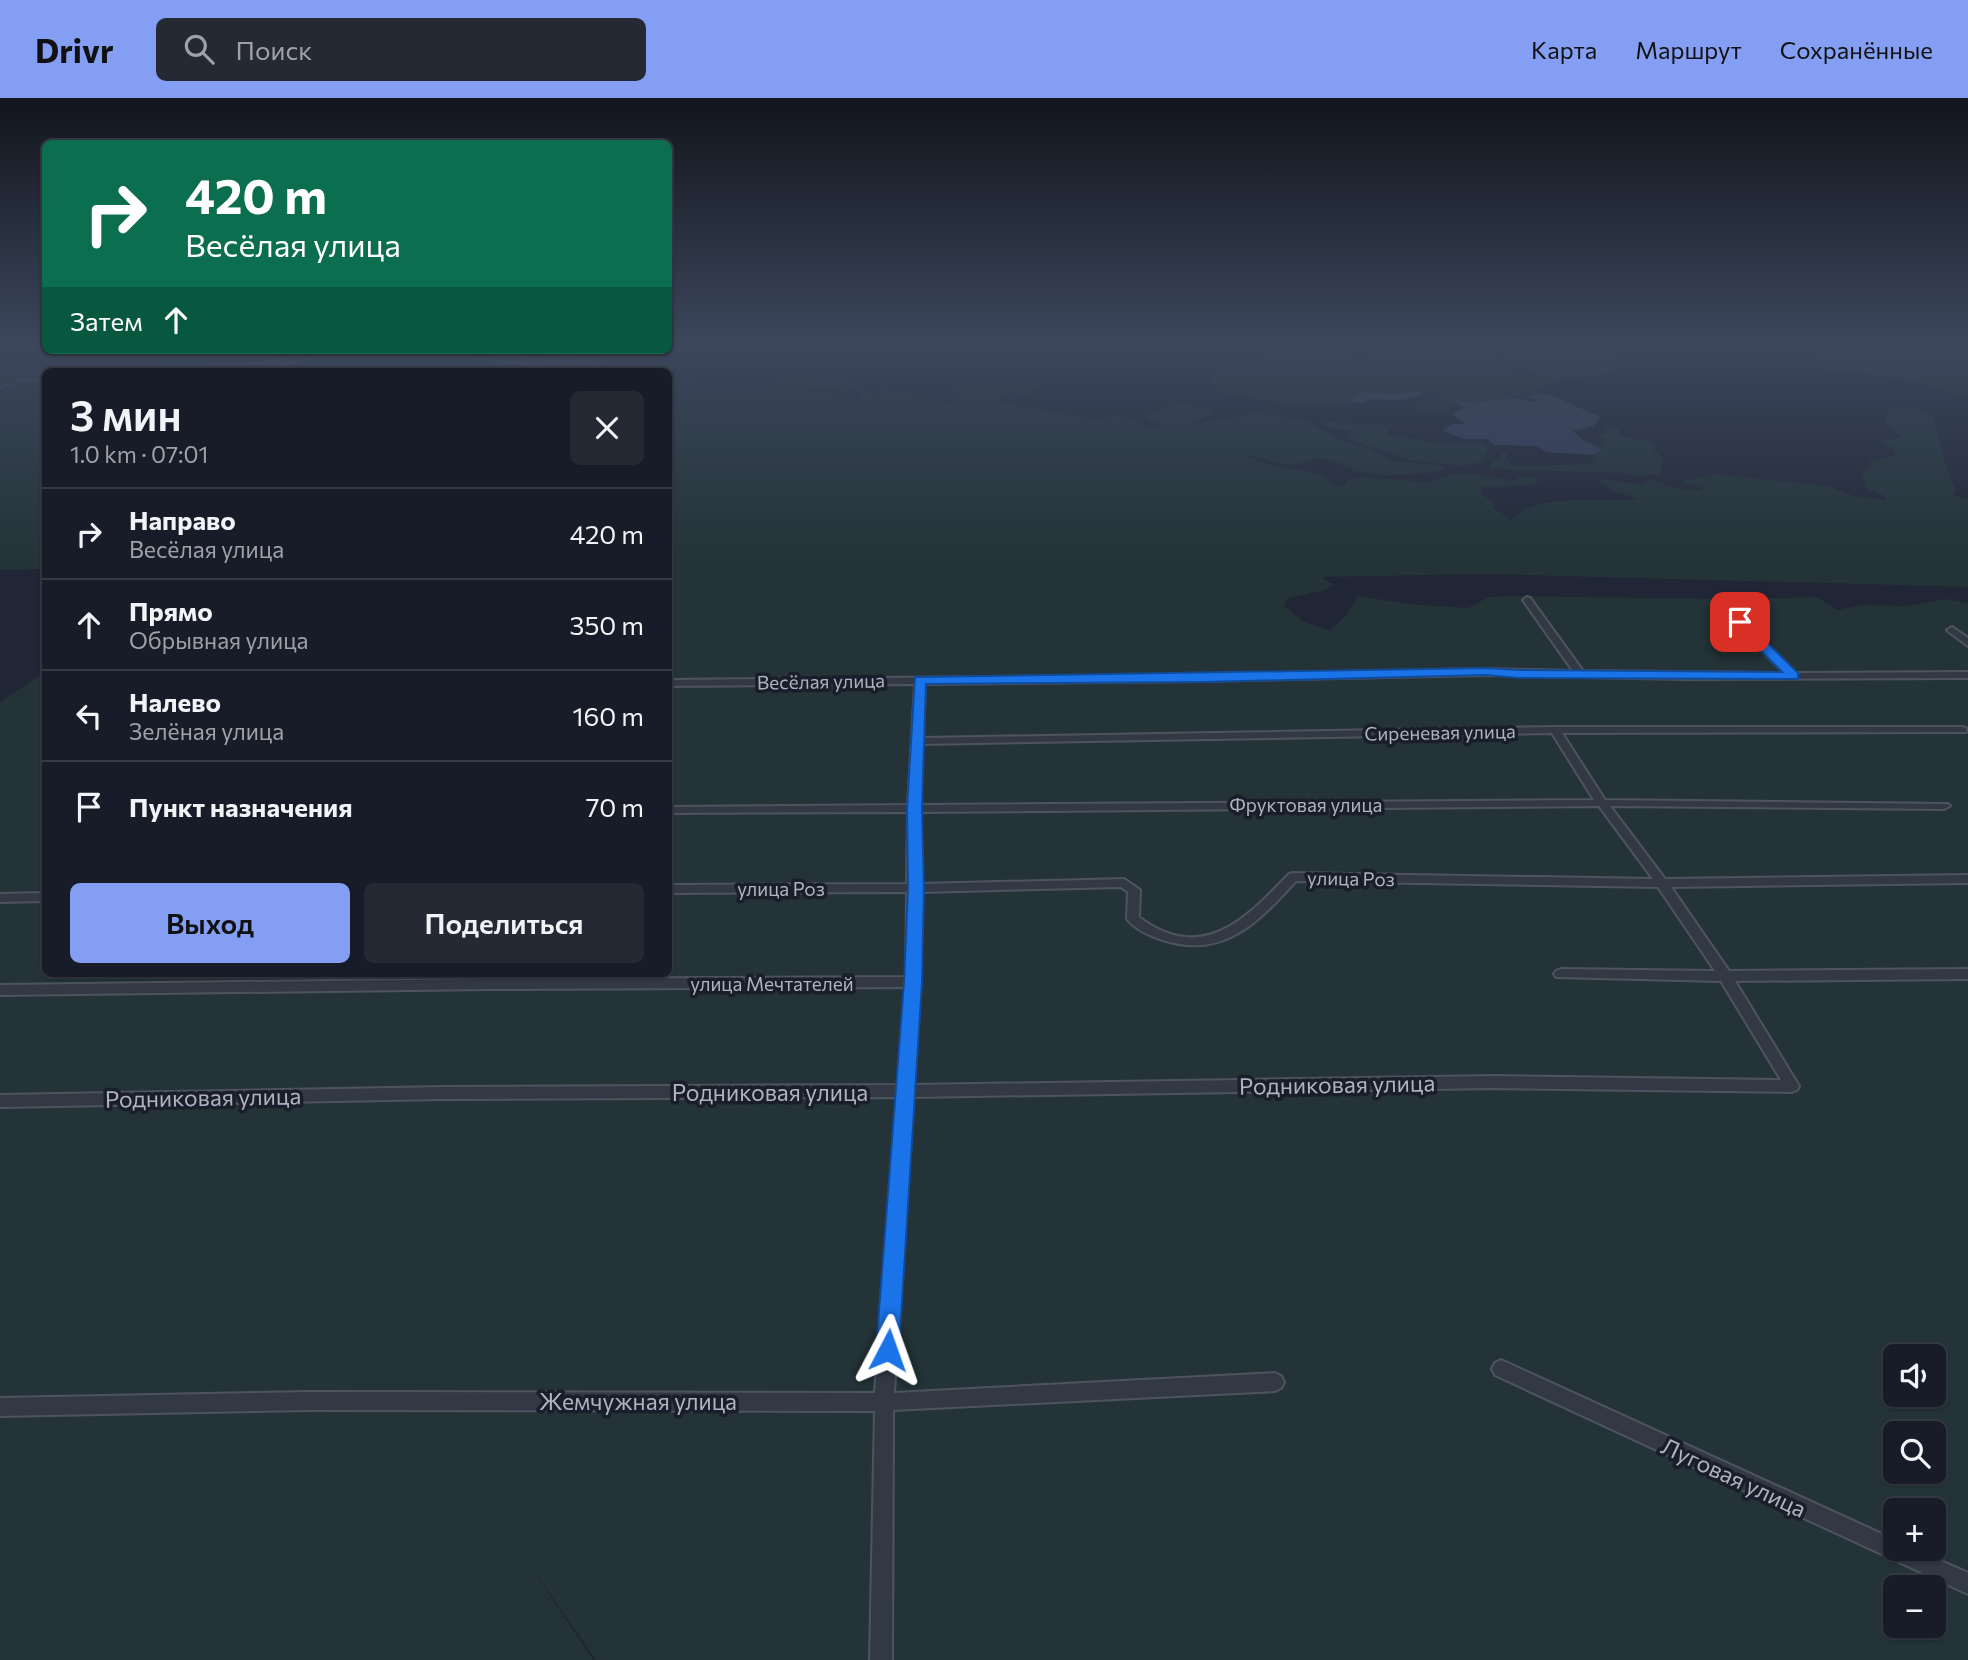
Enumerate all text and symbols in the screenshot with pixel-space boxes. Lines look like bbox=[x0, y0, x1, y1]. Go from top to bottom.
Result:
search box bbox=[156, 18, 646, 81]
text: Drivr bbox=[35, 29, 114, 70]
icon: search bbox=[180, 30, 218, 68]
text: Поиск bbox=[236, 34, 312, 65]
text: Карта bbox=[1531, 35, 1597, 64]
text: Маршрут bbox=[1635, 35, 1742, 64]
text: Сохранённые bbox=[1780, 35, 1933, 64]
text: 420 m bbox=[185, 164, 327, 224]
icon: right bbox=[70, 168, 161, 259]
text: Весёлая улица bbox=[185, 224, 401, 264]
icon: ahead bbox=[157, 301, 195, 339]
text: Затем bbox=[70, 305, 143, 336]
text: 3 мин bbox=[70, 388, 182, 440]
button: close bbox=[570, 391, 644, 465]
text: 1.0 km · 07:01 bbox=[70, 440, 208, 468]
text: Направо bbox=[129, 504, 236, 535]
icon: right bbox=[70, 515, 108, 553]
text: 420 m bbox=[570, 518, 644, 549]
text: Весёлая улица bbox=[129, 535, 284, 563]
pin bbox=[1710, 592, 1770, 652]
text: Прямо bbox=[129, 595, 213, 626]
icon: arrive bbox=[1721, 603, 1759, 641]
icon: ahead bbox=[70, 606, 108, 644]
text: 350 m bbox=[570, 609, 644, 640]
text: Обрывная улица bbox=[129, 626, 308, 654]
street label: Весёлая улица bbox=[757, 668, 885, 694]
text: Налево bbox=[129, 686, 221, 717]
icon: left bbox=[70, 697, 108, 735]
text: 160 m bbox=[572, 700, 644, 731]
text: Зелёная улица bbox=[129, 717, 284, 745]
street label: Сиреневая улица bbox=[1364, 719, 1516, 745]
icon: arrive bbox=[70, 788, 108, 826]
text: Пункт назначения bbox=[129, 791, 353, 822]
text: 70 m bbox=[586, 791, 644, 822]
street label: Фруктовая улица bbox=[1230, 793, 1382, 816]
street label: улица Роз bbox=[1307, 866, 1395, 890]
street label: улица Роз bbox=[737, 877, 825, 900]
button: Выход bbox=[70, 883, 350, 963]
button: Поделиться bbox=[364, 883, 644, 963]
street label: улица Мечтателей bbox=[690, 972, 854, 995]
street label: Родниковая улица bbox=[1239, 1068, 1435, 1100]
street label: Родниковая улица bbox=[672, 1078, 868, 1106]
street label: Родниковая улица bbox=[105, 1081, 301, 1113]
position arrow bbox=[851, 1313, 925, 1387]
map controls bbox=[1883, 1344, 1946, 1638]
button: sound bbox=[1883, 1344, 1946, 1407]
street label: Жемчужная улица bbox=[539, 1387, 737, 1415]
button: search bbox=[1883, 1421, 1946, 1484]
street label: Луговая улица bbox=[1657, 1431, 1811, 1523]
button: + bbox=[1883, 1498, 1946, 1561]
button: − bbox=[1883, 1575, 1946, 1638]

